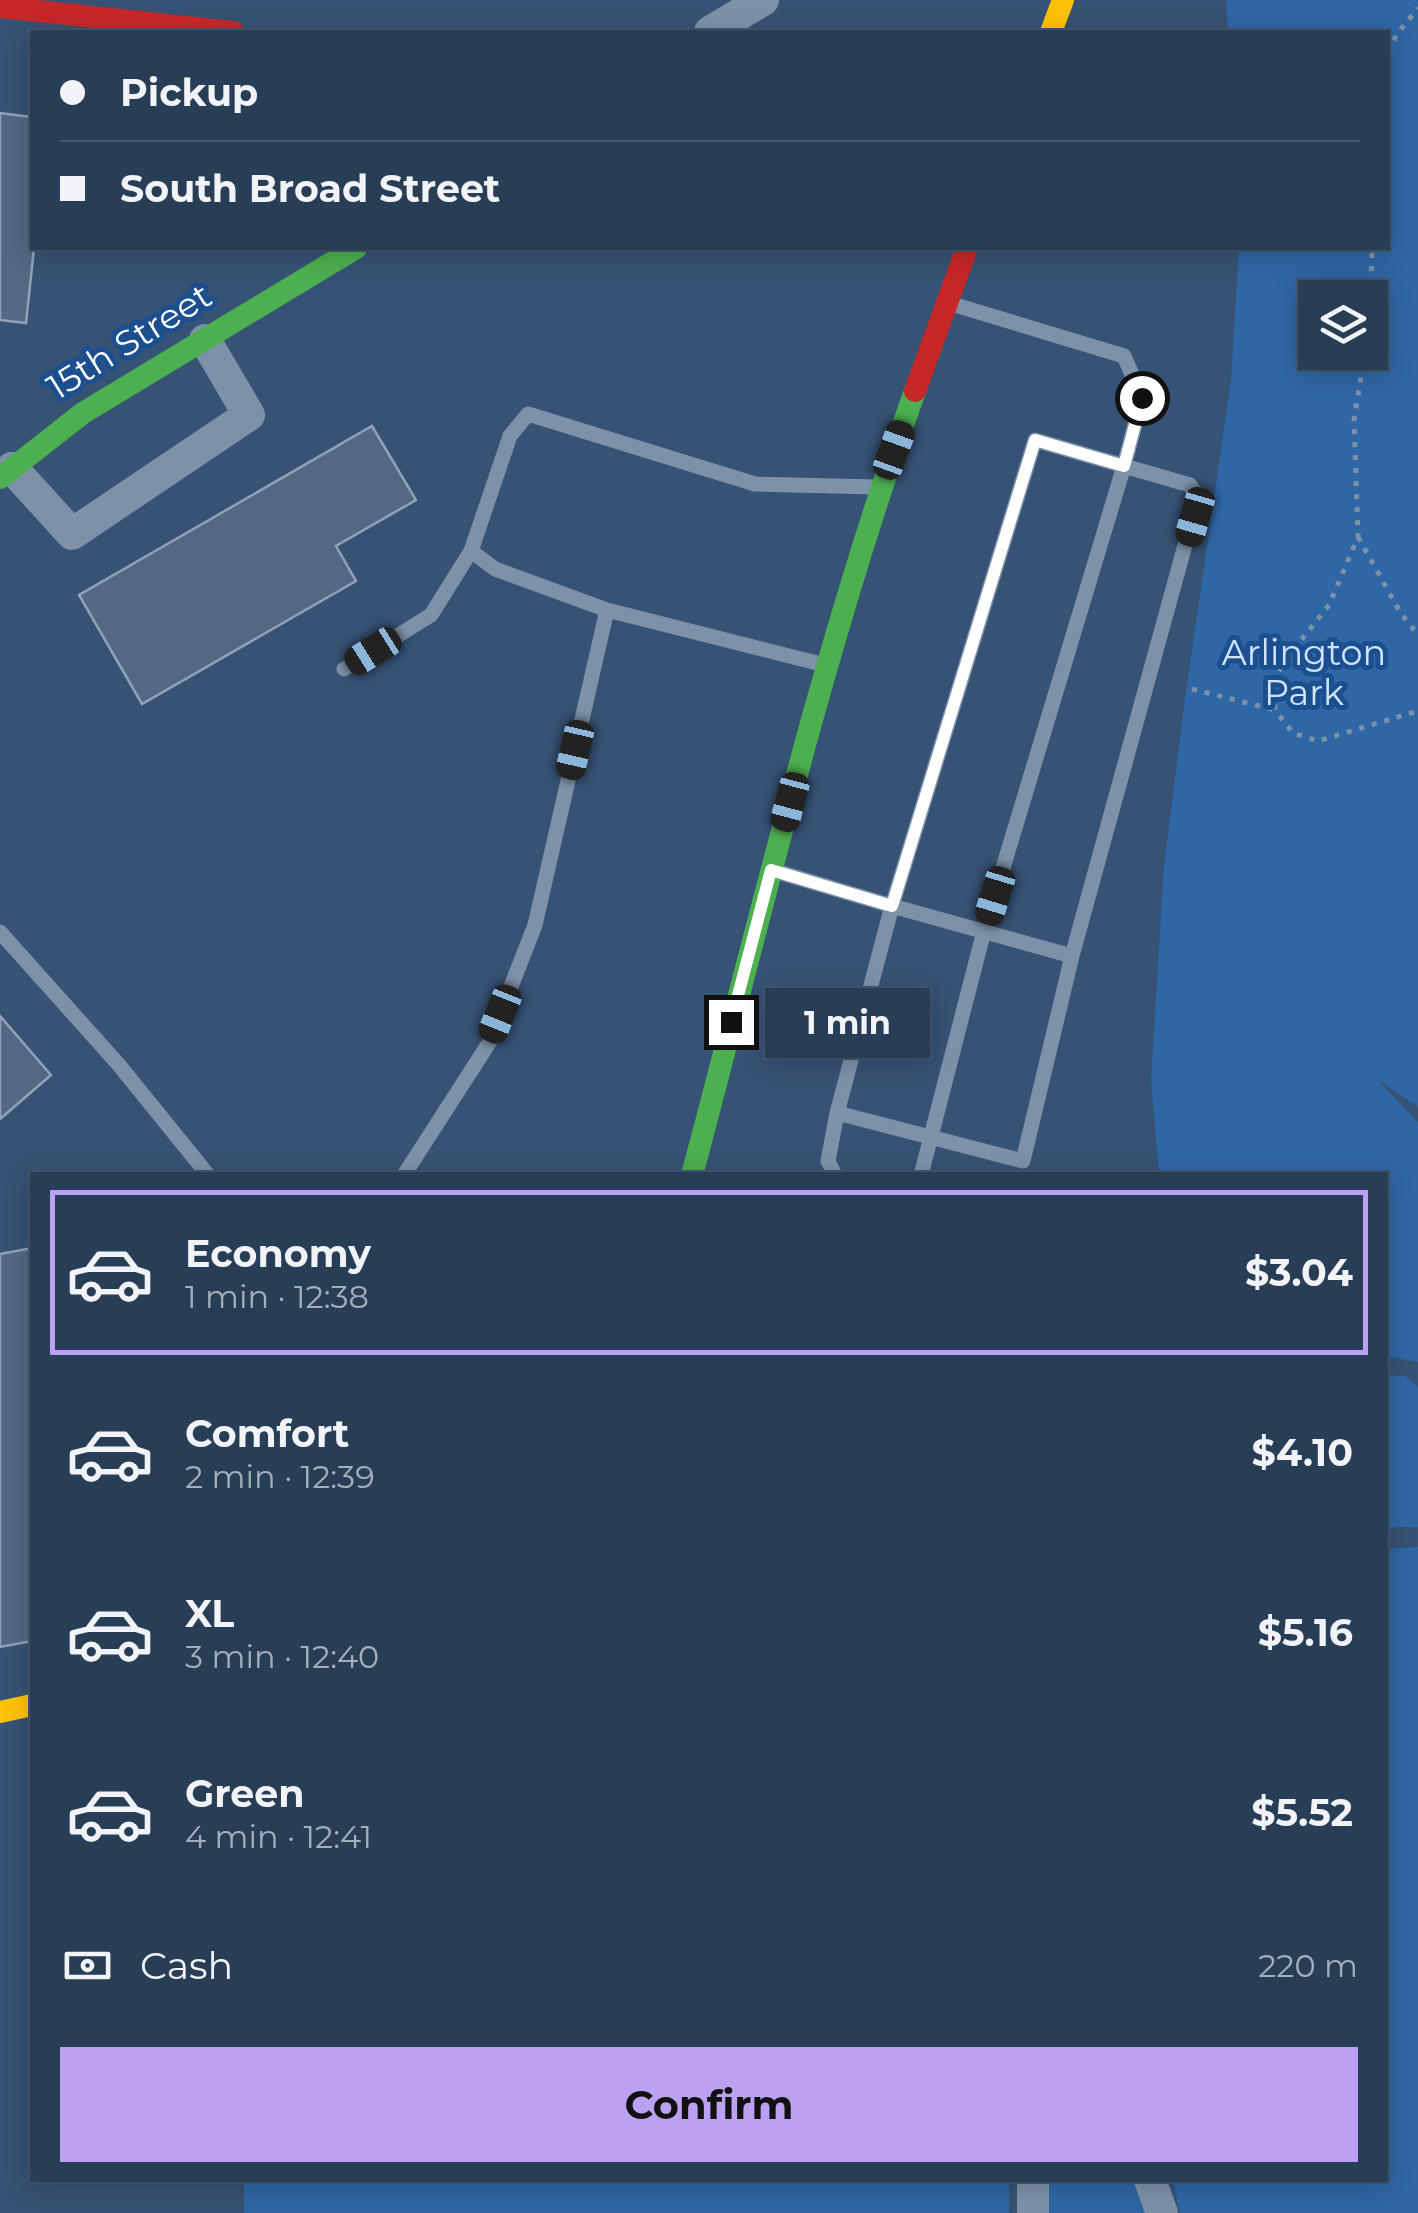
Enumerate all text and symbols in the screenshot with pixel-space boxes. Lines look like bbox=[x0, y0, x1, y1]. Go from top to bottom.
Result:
text: Pickup bbox=[120, 69, 258, 116]
text: South Broad Street bbox=[120, 165, 500, 212]
street label: 15th Street bbox=[39, 274, 219, 408]
map controls bbox=[1298, 280, 1388, 370]
button: layers bbox=[1298, 280, 1388, 370]
route start bbox=[1120, 376, 1165, 421]
car bbox=[870, 417, 918, 483]
car bbox=[1172, 484, 1218, 550]
car bbox=[340, 622, 406, 680]
park label: Arlington Park bbox=[1222, 631, 1386, 714]
car bbox=[554, 717, 596, 783]
car bbox=[768, 769, 812, 835]
car bbox=[972, 863, 1018, 929]
car bbox=[475, 981, 525, 1047]
callout: 1 min bbox=[766, 987, 931, 1057]
route end bbox=[709, 1000, 754, 1045]
text: 1 min bbox=[804, 1003, 891, 1042]
icon: car bbox=[65, 1228, 155, 1318]
text: Economy bbox=[185, 1230, 371, 1277]
text: $3.04 bbox=[1245, 1249, 1353, 1296]
text: 1 min · 12:38 bbox=[185, 1277, 369, 1316]
icon: car bbox=[65, 1408, 155, 1498]
text: Comfort bbox=[185, 1410, 349, 1457]
text: $4.10 bbox=[1251, 1429, 1353, 1476]
text: 2 min · 12:39 bbox=[185, 1457, 375, 1496]
icon: car bbox=[65, 1588, 155, 1678]
text: XL bbox=[185, 1590, 234, 1637]
text: $5.16 bbox=[1258, 1609, 1353, 1656]
text: 3 min · 12:40 bbox=[185, 1637, 379, 1676]
icon: car bbox=[65, 1768, 155, 1858]
text: Green bbox=[185, 1770, 305, 1817]
text: $5.52 bbox=[1251, 1789, 1353, 1836]
text: 4 min · 12:41 bbox=[185, 1817, 372, 1856]
icon: cash bbox=[60, 1938, 115, 1993]
text: Cash bbox=[140, 1942, 233, 1989]
text: 220 m bbox=[1258, 1946, 1358, 1985]
button: Confirm bbox=[60, 2047, 1358, 2162]

